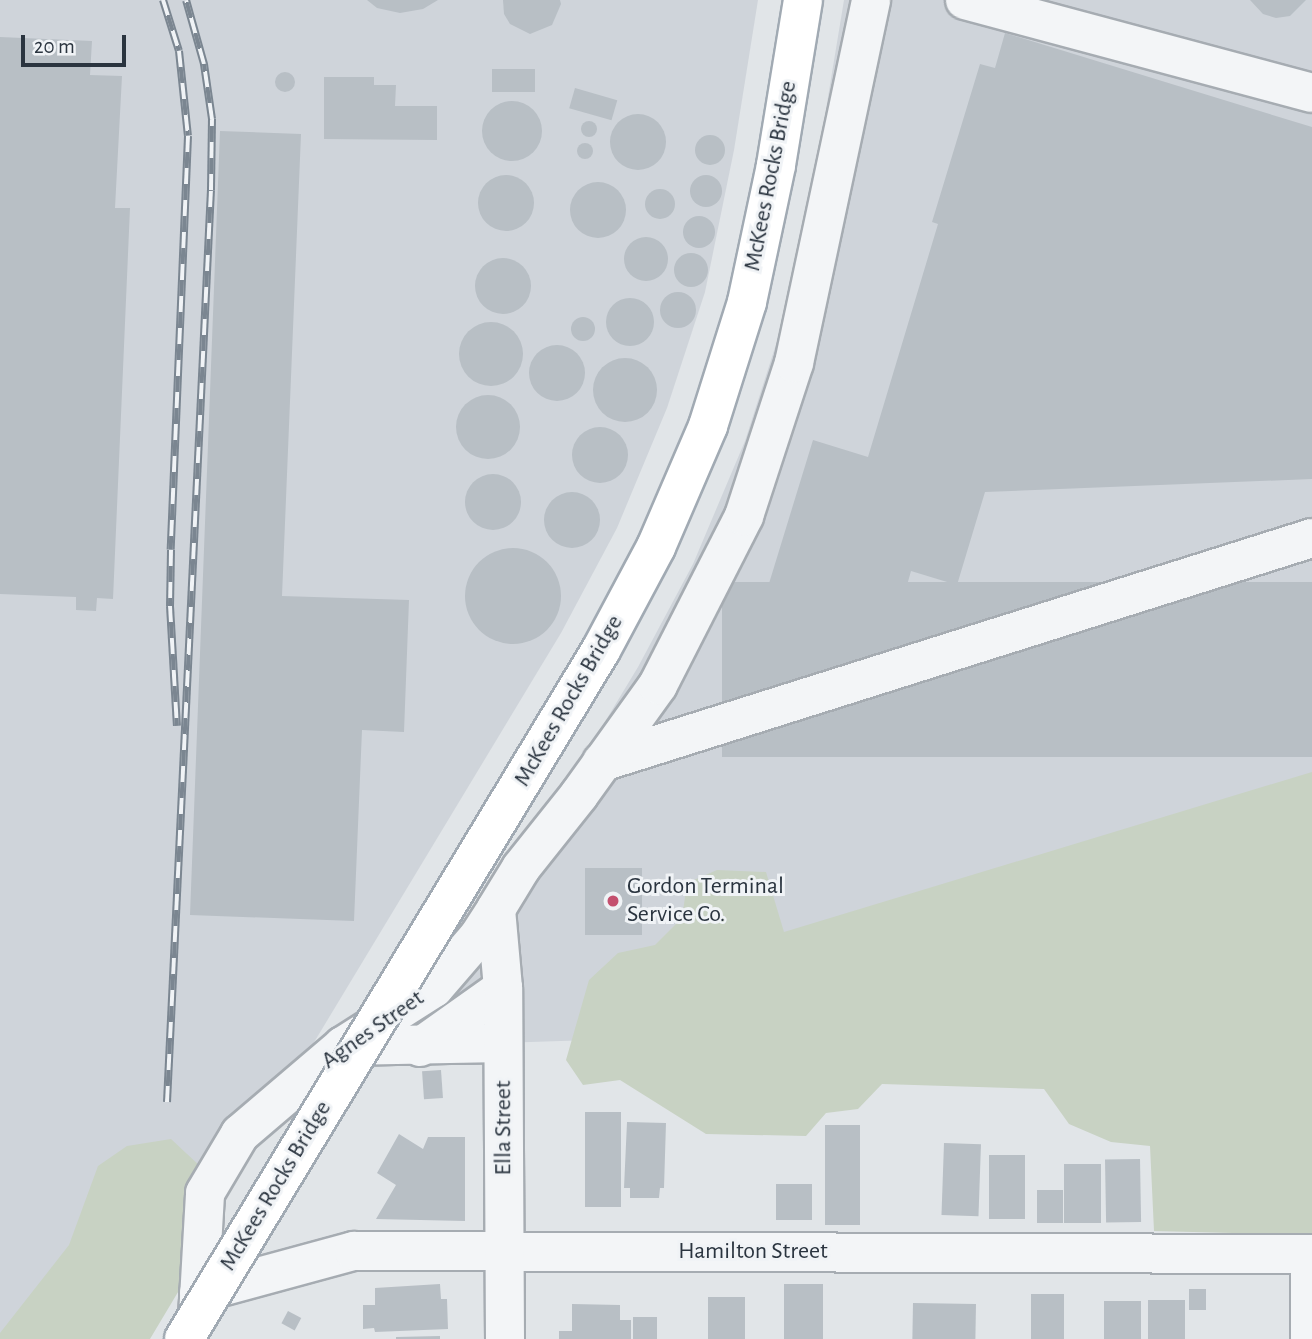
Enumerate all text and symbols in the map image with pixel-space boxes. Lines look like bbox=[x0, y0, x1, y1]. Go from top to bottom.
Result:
scale bar bbox=[24, 21, 130, 65]
text: 20 m bbox=[34, 36, 75, 57]
street label: McKees Rocks Bridge bbox=[738, 78, 804, 274]
street label: McKees Rocks Bridge bbox=[508, 610, 630, 792]
place label: Gordon Terminal Service Co. bbox=[627, 873, 784, 929]
marker: Gordon Terminal Service Co. bbox=[605, 893, 621, 909]
street label: Agnes Street bbox=[316, 984, 430, 1076]
street label: Ella Street bbox=[490, 1081, 518, 1175]
street label: McKees Rocks Bridge bbox=[214, 1096, 338, 1276]
street label: Hamilton Street bbox=[678, 1238, 828, 1266]

